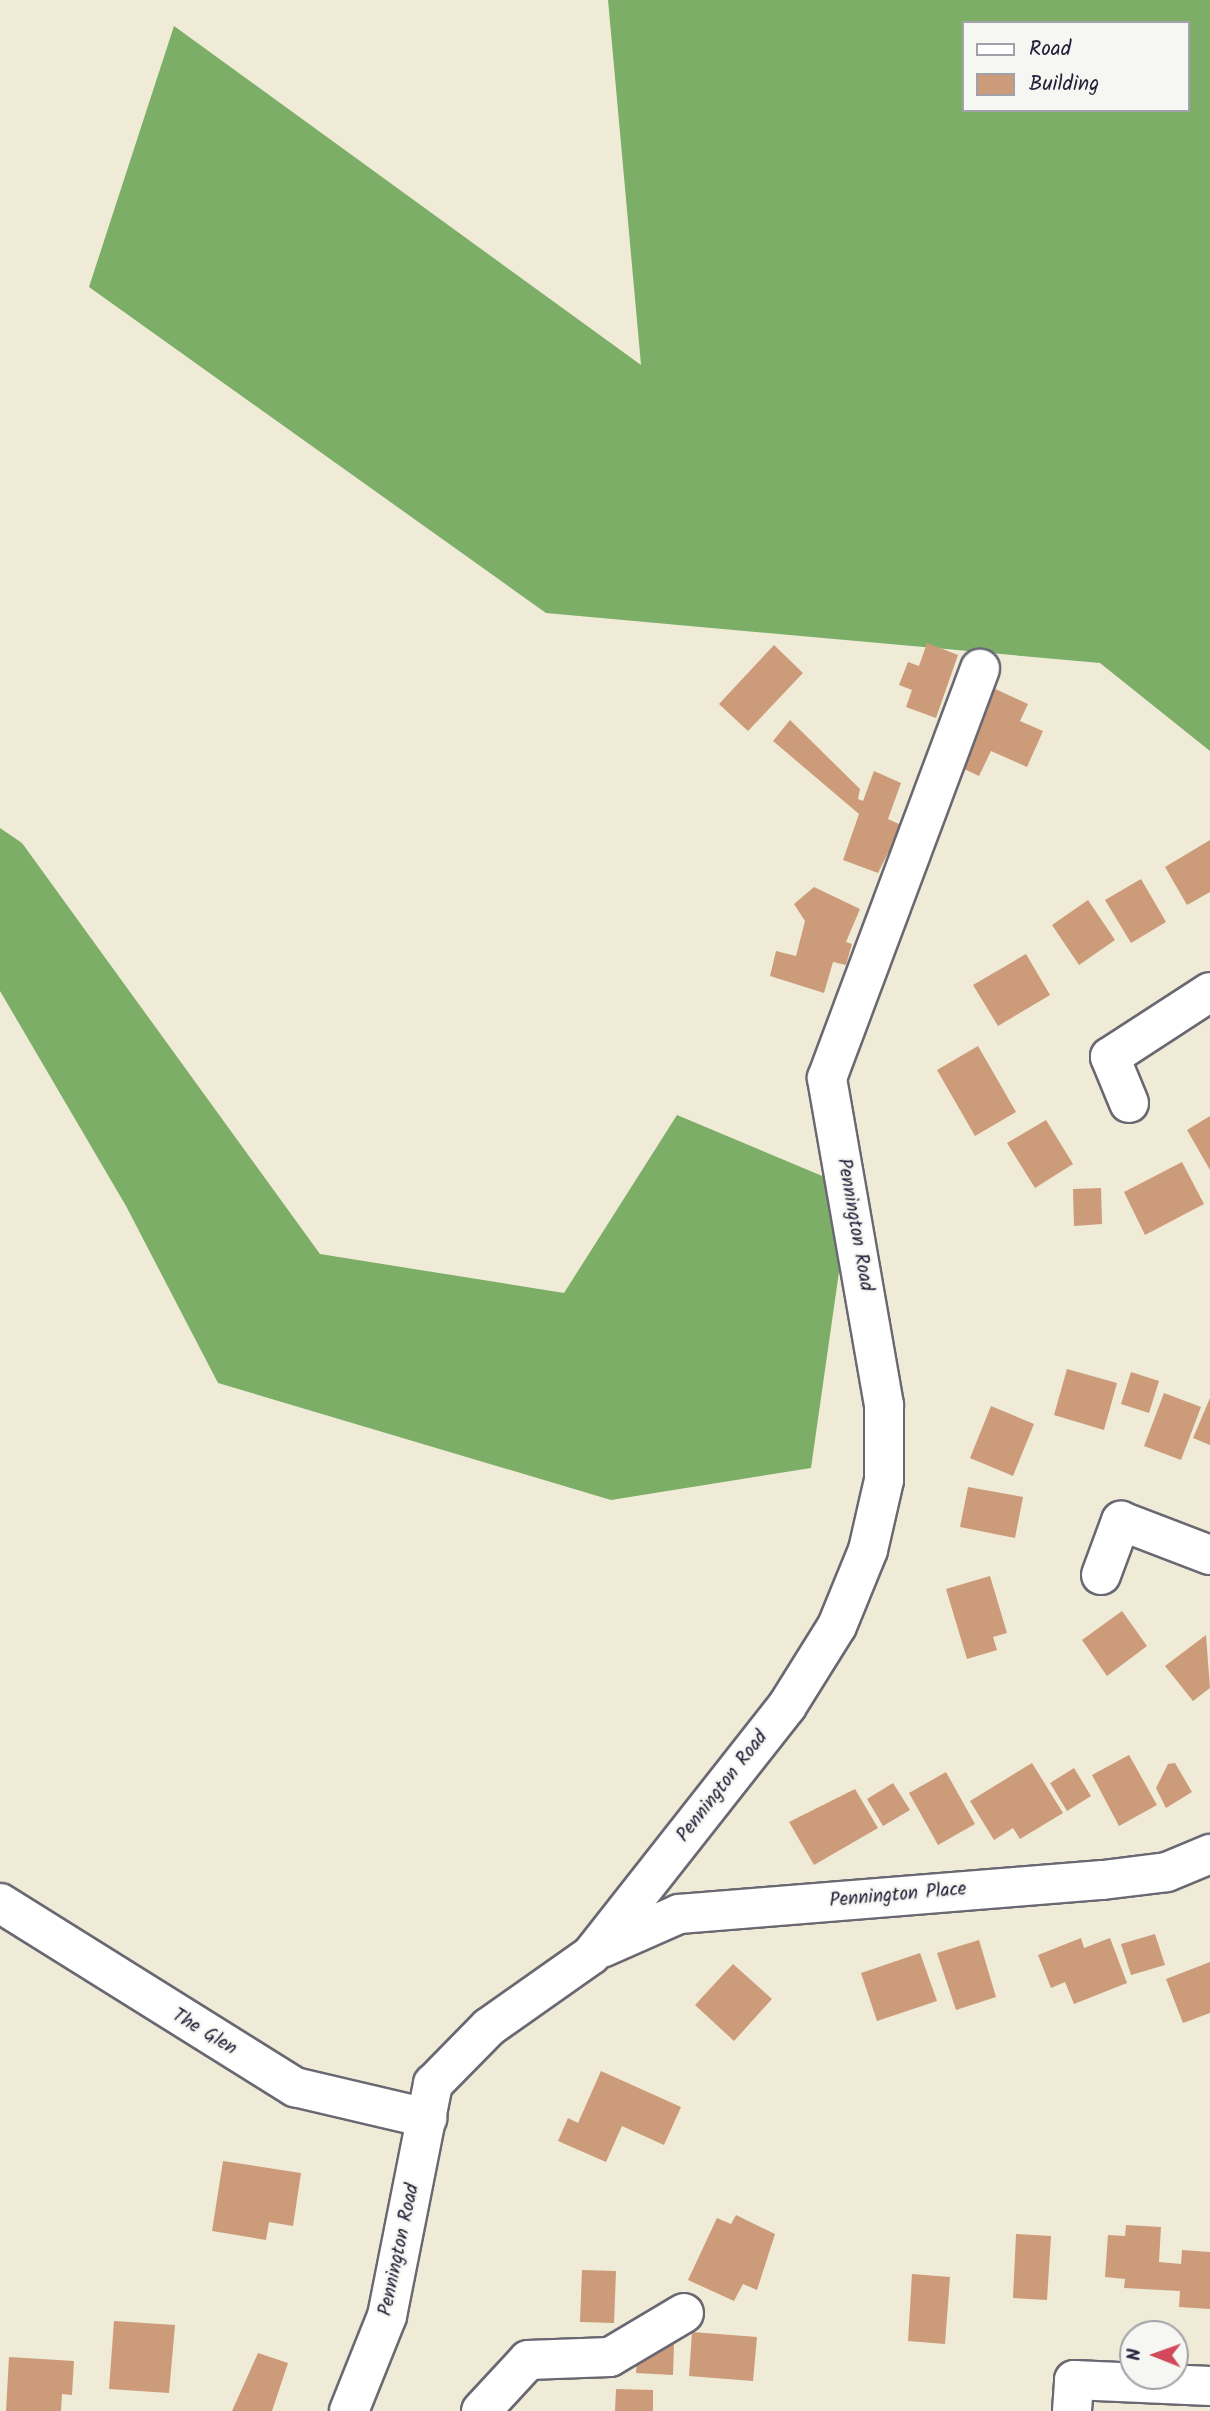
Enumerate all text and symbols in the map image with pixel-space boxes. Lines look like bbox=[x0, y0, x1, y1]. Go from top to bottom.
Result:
legend bbox=[962, 21, 1189, 112]
text: Road bbox=[1029, 33, 1071, 66]
text: Building bbox=[1029, 68, 1099, 101]
street label: Pennington Road bbox=[831, 1157, 877, 1293]
street label: Pennington Road bbox=[673, 1727, 773, 1847]
street label: Pennington Place bbox=[829, 1879, 967, 1913]
street label: The Glen bbox=[168, 2005, 240, 2061]
street label: Pennington Road bbox=[375, 2182, 425, 2318]
north arrow bbox=[1119, 2320, 1189, 2390]
text: N bbox=[1120, 2348, 1150, 2361]

